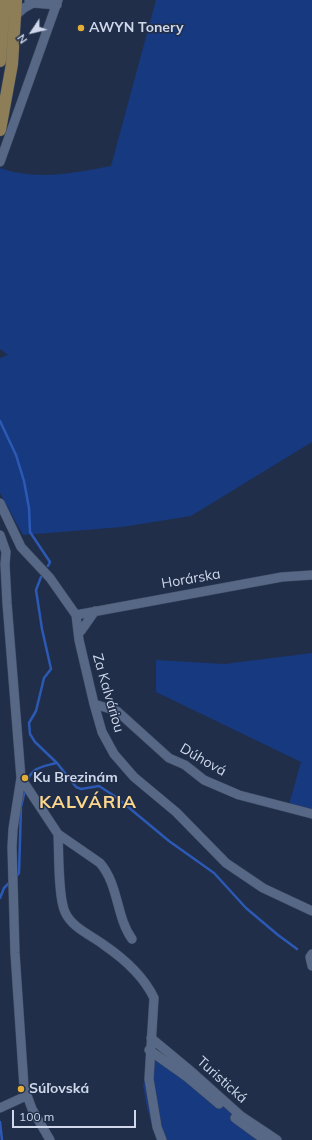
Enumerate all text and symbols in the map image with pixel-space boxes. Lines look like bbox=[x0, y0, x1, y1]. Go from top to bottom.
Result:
north arrow bbox=[12, 12, 52, 52]
place label: AWYN Tonery bbox=[89, 20, 184, 36]
marker: AWYN Tonery bbox=[76, 23, 86, 33]
text: N bbox=[14, 31, 30, 46]
street label: Horárska bbox=[160, 566, 222, 592]
street label: Za Kalváriou bbox=[89, 652, 127, 734]
street label: Dúhová bbox=[177, 740, 229, 780]
place label: Ku Brezinám bbox=[33, 770, 118, 786]
marker: Ku Brezinám bbox=[20, 773, 30, 783]
district label: KALVÁRIA bbox=[39, 792, 137, 814]
street label: Turistická bbox=[193, 1053, 251, 1107]
place label: Súľovská bbox=[29, 1081, 89, 1097]
marker: Súľovská bbox=[16, 1084, 26, 1094]
scale bar bbox=[14, 1102, 138, 1128]
text: 100 m bbox=[19, 1109, 54, 1124]

